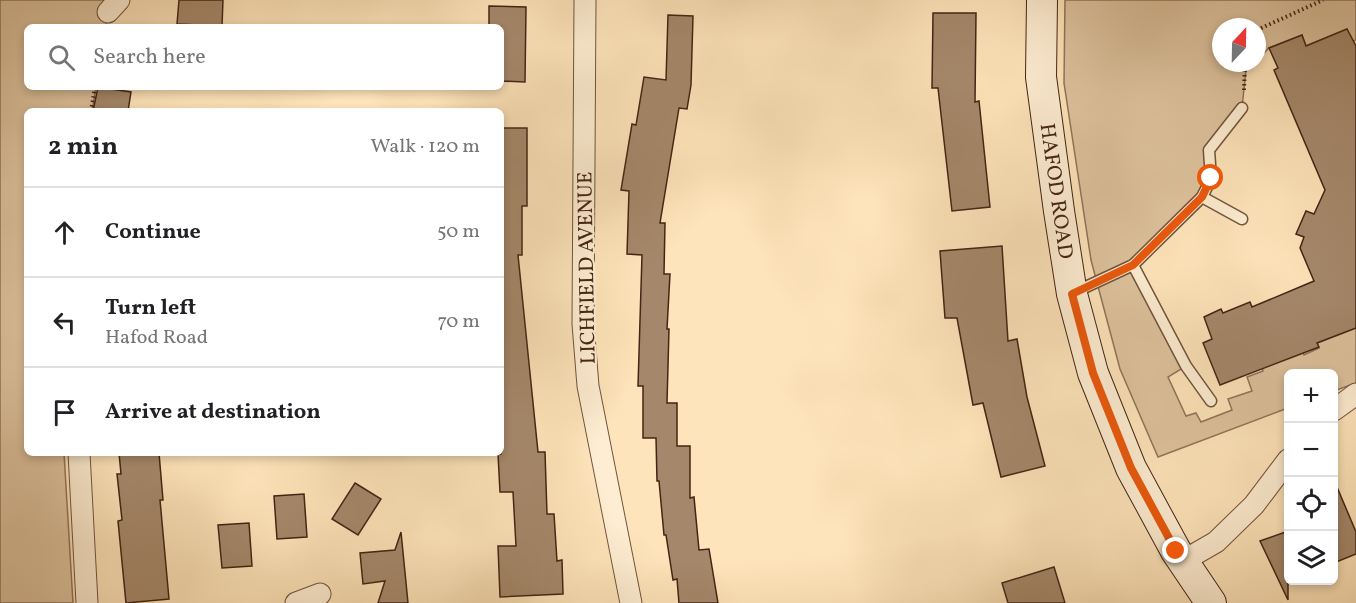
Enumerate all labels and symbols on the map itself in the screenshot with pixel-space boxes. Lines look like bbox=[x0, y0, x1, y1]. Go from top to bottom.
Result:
north arrow bbox=[1212, 18, 1266, 72]
street label: HAFOD ROAD bbox=[1032, 122, 1079, 261]
route start bbox=[1197, 164, 1223, 190]
street label: LICHFIELD AVENUE bbox=[571, 171, 604, 365]
route end bbox=[1162, 537, 1188, 563]

